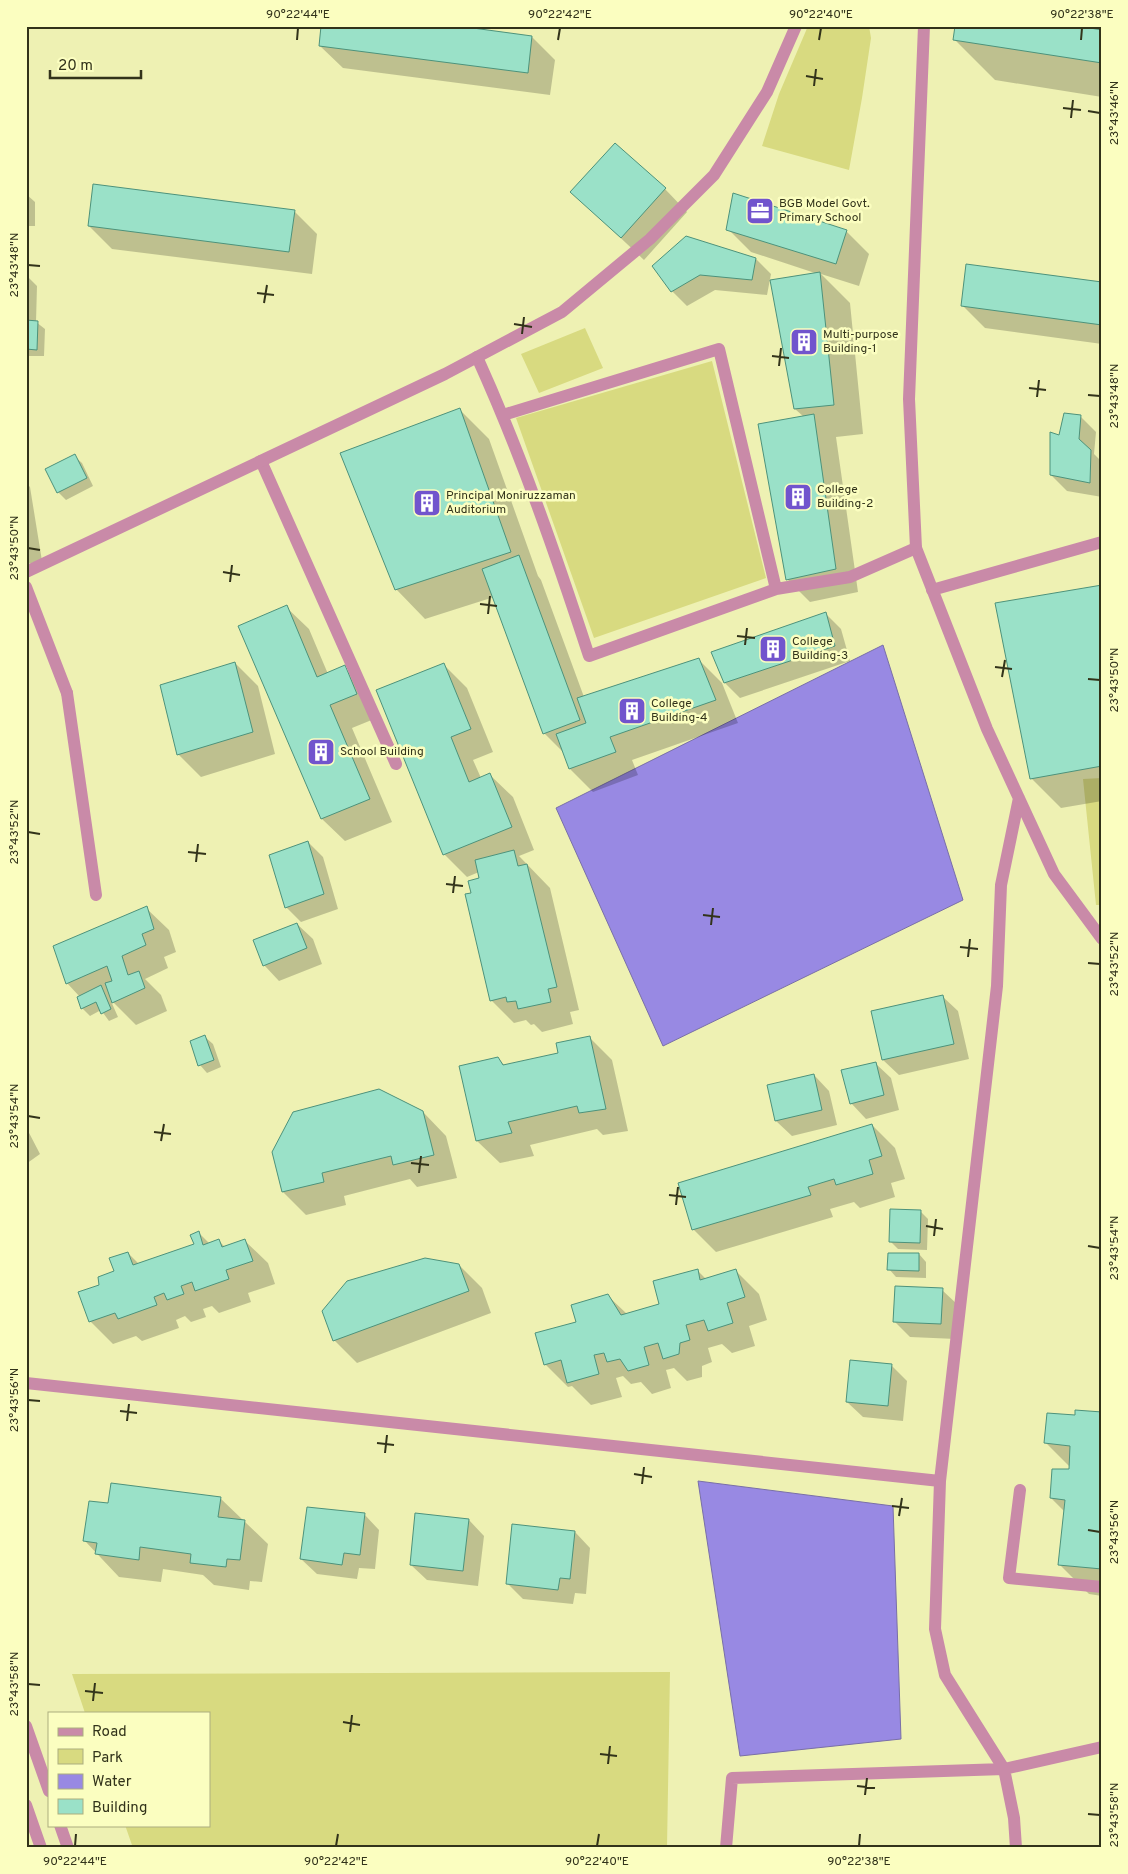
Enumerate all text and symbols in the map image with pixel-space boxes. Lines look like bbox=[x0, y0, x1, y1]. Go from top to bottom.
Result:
text: 90°22'44"E bbox=[266, 7, 330, 23]
text: 90°22'42"E bbox=[528, 7, 592, 23]
text: 90°22'40"E bbox=[789, 7, 853, 23]
text: 90°22'38"E bbox=[1050, 7, 1114, 23]
scale bar bbox=[50, 48, 141, 80]
text: 20 m bbox=[58, 57, 93, 76]
text: 23°43'46"N bbox=[1107, 81, 1123, 145]
office icon: BGB Model Govt. Primary School bbox=[745, 196, 775, 226]
place label: BGB Model Govt. Primary School bbox=[779, 196, 870, 226]
text: 23°43'48"N bbox=[7, 233, 23, 297]
building icon: Multi-purpose Building-1 bbox=[789, 327, 819, 357]
place label: Multi-purpose Building-1 bbox=[823, 327, 898, 357]
text: 23°43'48"N bbox=[1107, 364, 1123, 428]
building icon: College Building-2 bbox=[783, 482, 813, 512]
place label: College Building-2 bbox=[817, 482, 873, 512]
building icon: Principal Moniruzzaman Auditorium bbox=[412, 488, 442, 518]
place label: Principal Moniruzzaman Auditorium bbox=[446, 488, 576, 518]
text: 23°43'50"N bbox=[7, 515, 23, 581]
building icon: College Building-3 bbox=[758, 634, 788, 664]
place label: College Building-3 bbox=[792, 634, 848, 664]
text: 23°43'50"N bbox=[1107, 647, 1123, 713]
building icon: College Building-4 bbox=[617, 696, 647, 726]
place label: College Building-4 bbox=[651, 696, 708, 726]
building icon: School Building bbox=[306, 737, 336, 767]
place label: School Building bbox=[340, 744, 424, 760]
text: 23°43'52"N bbox=[7, 800, 23, 864]
text: 23°43'52"N bbox=[1107, 932, 1123, 996]
text: 23°43'54"N bbox=[7, 1083, 23, 1149]
text: 23°43'54"N bbox=[1107, 1215, 1123, 1281]
text: 23°43'56"N bbox=[7, 1368, 23, 1432]
text: 23°43'56"N bbox=[1107, 1500, 1123, 1564]
text: 23°43'58"N bbox=[7, 1652, 23, 1716]
legend bbox=[48, 1712, 210, 1826]
text: Road bbox=[92, 1723, 127, 1742]
text: Park bbox=[92, 1749, 123, 1768]
text: Water bbox=[92, 1773, 132, 1792]
text: 23°43'58"N bbox=[1107, 1783, 1123, 1847]
text: Building bbox=[92, 1799, 147, 1818]
text: 90°22'44"E bbox=[43, 1854, 107, 1870]
text: 90°22'42"E bbox=[304, 1854, 368, 1870]
text: 90°22'40"E bbox=[565, 1854, 629, 1870]
text: 90°22'38"E bbox=[827, 1854, 891, 1870]

